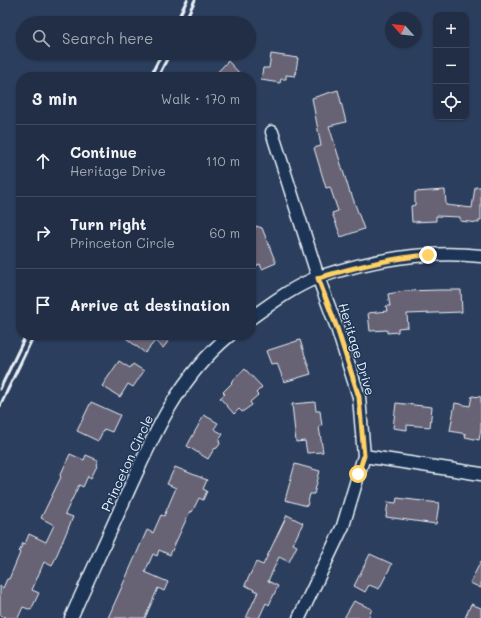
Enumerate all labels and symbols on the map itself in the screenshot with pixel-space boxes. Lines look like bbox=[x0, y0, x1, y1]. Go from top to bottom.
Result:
north arrow bbox=[385, 12, 421, 48]
route end bbox=[419, 246, 437, 264]
street label: Heritage Drive bbox=[335, 301, 380, 397]
street label: Princeton Circle bbox=[97, 412, 156, 514]
route start bbox=[349, 465, 367, 483]

